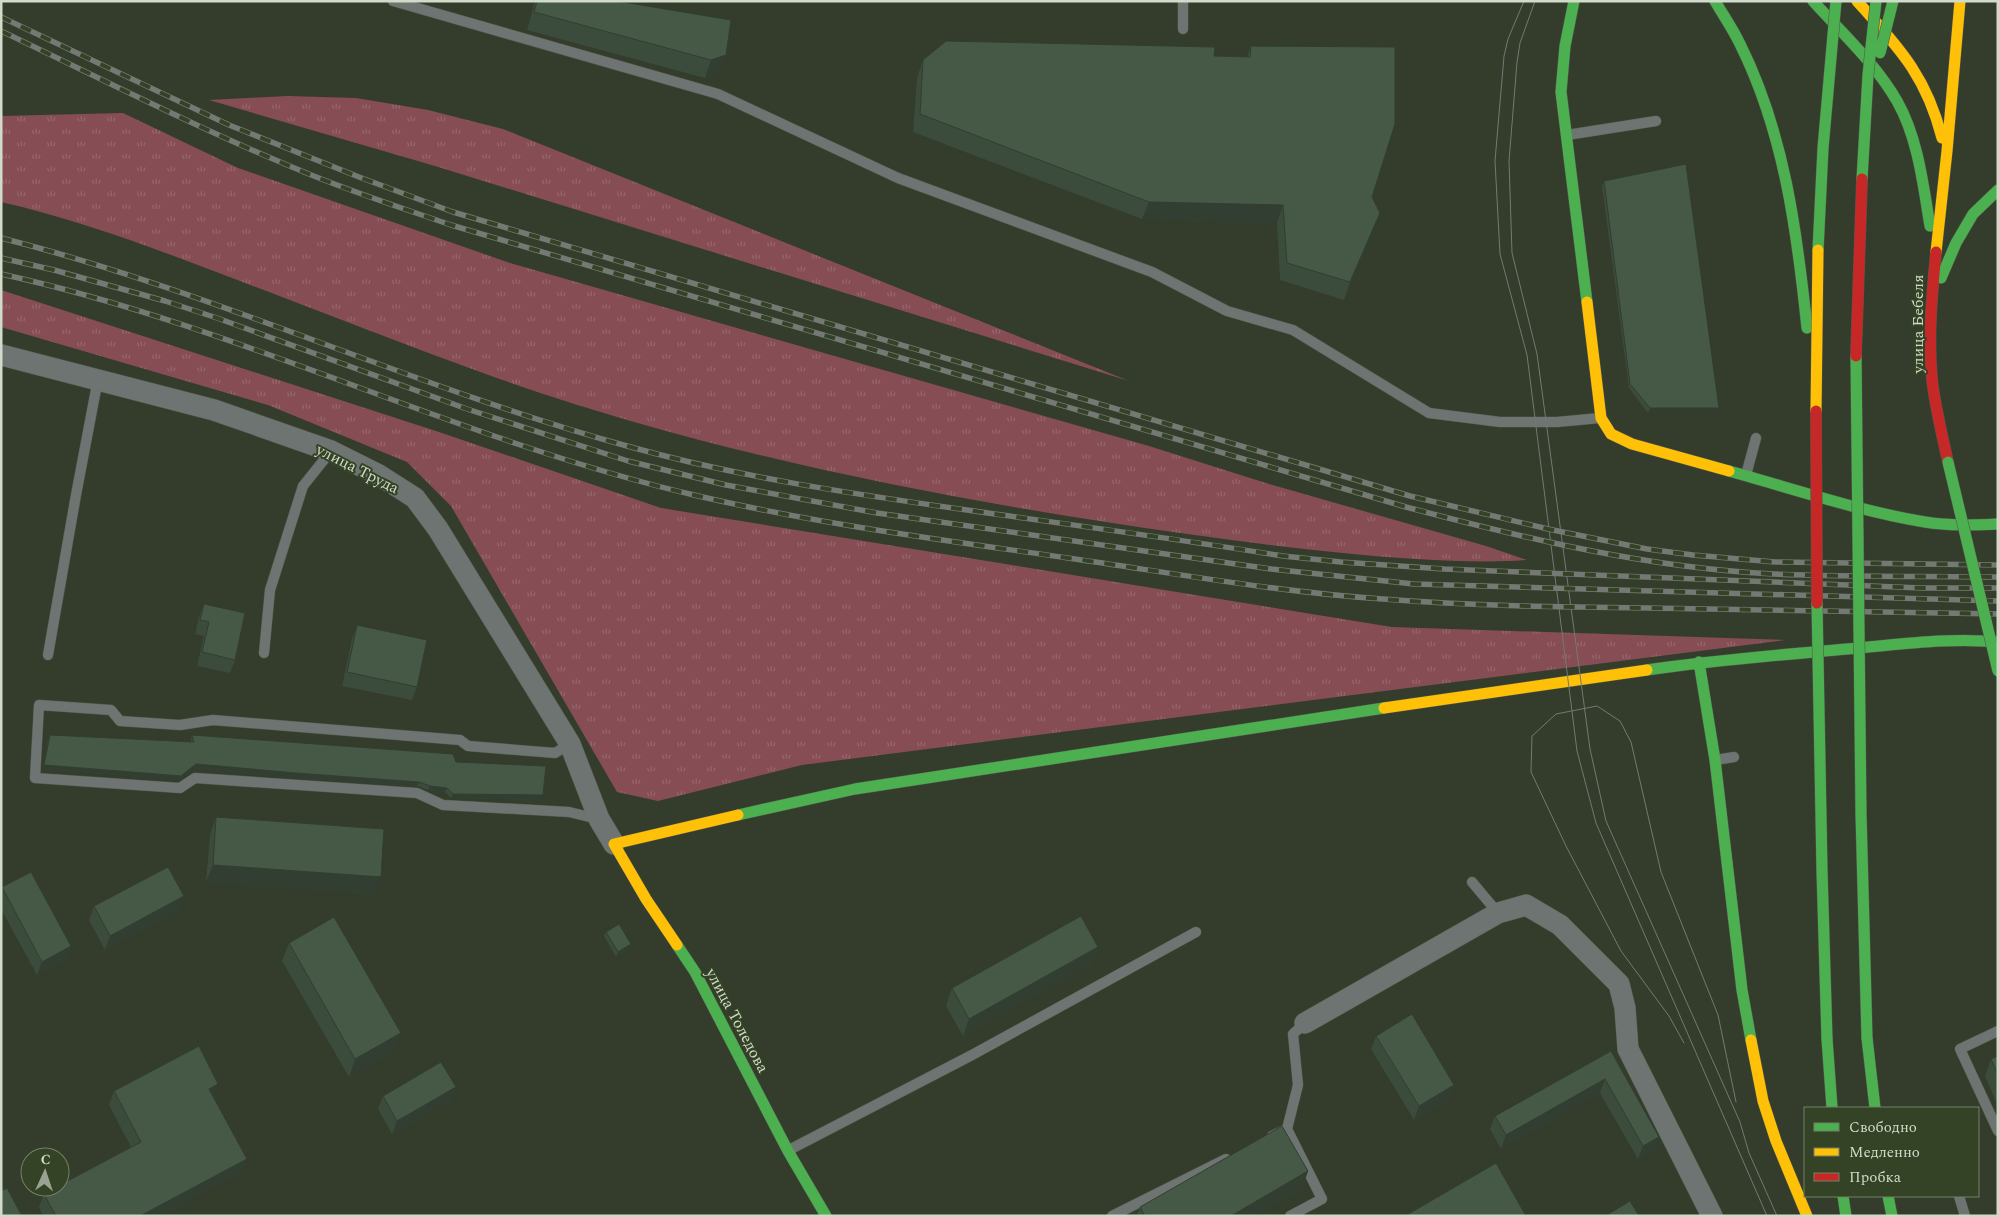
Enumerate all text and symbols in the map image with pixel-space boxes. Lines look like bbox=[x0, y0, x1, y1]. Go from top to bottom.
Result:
street label: улица Бебеля bbox=[1906, 274, 1930, 375]
street label: улица Труда bbox=[311, 437, 403, 500]
street label: улица Толедова bbox=[699, 963, 775, 1077]
legend bbox=[1804, 1107, 1979, 1197]
text: Свободно bbox=[1849, 1116, 1917, 1139]
text: Медленно bbox=[1849, 1141, 1920, 1164]
north arrow bbox=[20, 1147, 70, 1197]
text: С bbox=[40, 1149, 51, 1170]
text: Пробка bbox=[1849, 1166, 1902, 1189]

